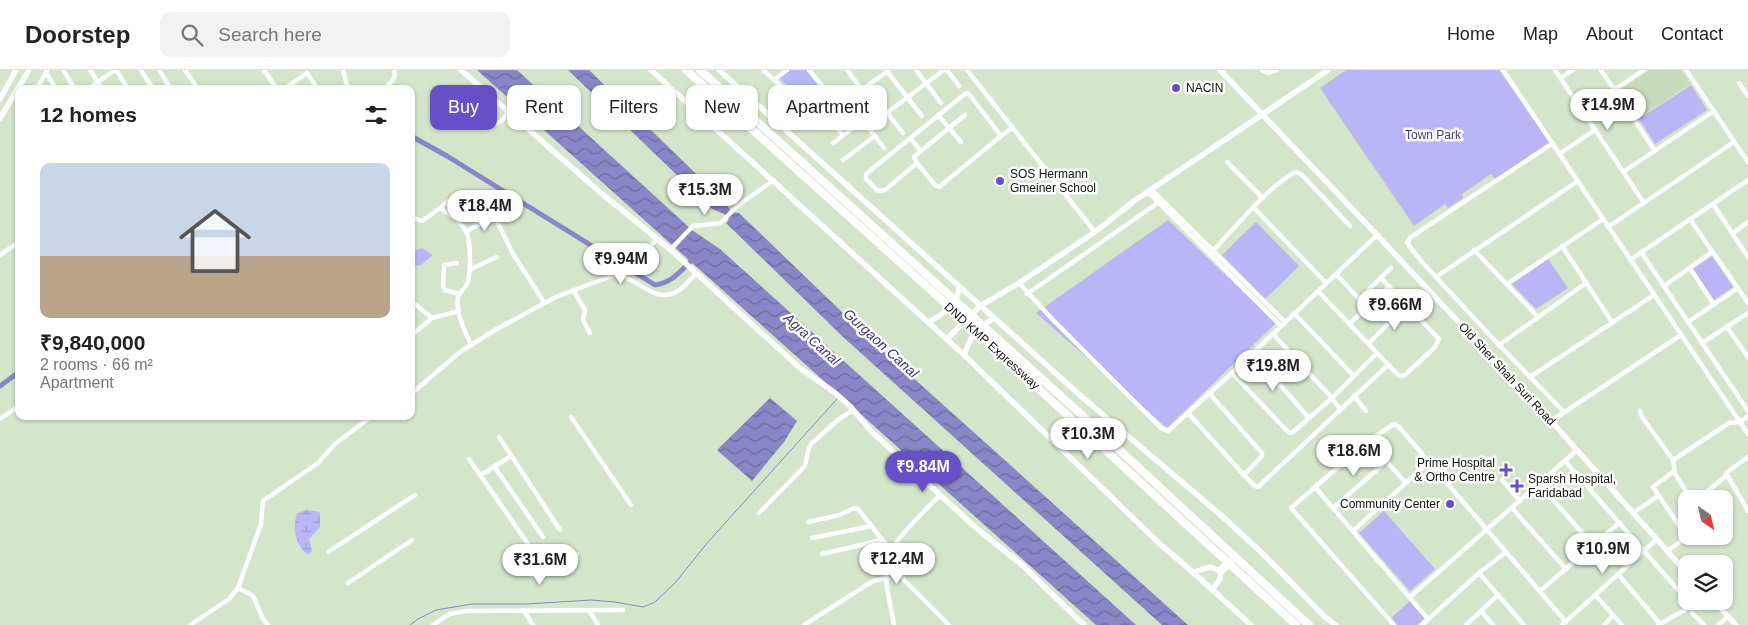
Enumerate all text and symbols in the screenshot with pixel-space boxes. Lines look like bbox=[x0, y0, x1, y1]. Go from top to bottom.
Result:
search box bbox=[160, 12, 510, 57]
text: Doorstep bbox=[25, 21, 130, 48]
icon: search bbox=[178, 21, 206, 49]
text: Search here bbox=[218, 24, 322, 45]
text: Home bbox=[1447, 24, 1495, 44]
text: Map bbox=[1523, 24, 1558, 44]
text: About bbox=[1586, 24, 1633, 44]
text: Contact bbox=[1661, 24, 1723, 44]
place label: NACIN bbox=[1186, 81, 1223, 95]
marker: NACIN bbox=[1170, 82, 1182, 94]
chip: Buy bbox=[430, 85, 497, 130]
chip: Rent bbox=[507, 85, 581, 130]
chip: Filters bbox=[591, 85, 676, 130]
chip: New bbox=[686, 85, 758, 130]
chip: Apartment bbox=[768, 85, 887, 130]
pin: ₹14.9M bbox=[1567, 88, 1649, 131]
text: ₹14.9M bbox=[1581, 96, 1635, 113]
icon: filters bbox=[362, 101, 390, 129]
text: 12 homes bbox=[40, 103, 137, 126]
park label: Town Park bbox=[1405, 128, 1462, 142]
place label: SOS Hermann Gmeiner School bbox=[1010, 167, 1096, 195]
pin: ₹15.3M bbox=[664, 174, 746, 216]
marker: SOS Hermann Gmeiner School bbox=[994, 175, 1006, 187]
text: ₹15.3M bbox=[678, 181, 732, 198]
pin: ₹18.4M bbox=[444, 190, 526, 232]
icon: home bbox=[170, 196, 260, 286]
text: ₹18.4M bbox=[458, 197, 512, 214]
pin: ₹9.94M bbox=[580, 242, 662, 285]
text: ₹9.94M bbox=[594, 250, 648, 267]
pin: ₹9.66M bbox=[1354, 288, 1436, 331]
text: ₹9.66M bbox=[1368, 296, 1422, 313]
street label: DND KMP Expressway bbox=[942, 300, 1042, 392]
water label: Gurgaon Canal bbox=[840, 305, 922, 381]
water label: Agra Canal bbox=[780, 309, 844, 369]
street label: Old Sher Shah Suri Road bbox=[1456, 320, 1558, 428]
text: ₹9,840,000 bbox=[40, 331, 145, 354]
pin: ₹19.8M bbox=[1232, 350, 1314, 392]
text: 2 rooms · 66 m² bbox=[40, 356, 153, 373]
text: ₹19.8M bbox=[1246, 357, 1300, 374]
text: Apartment bbox=[40, 374, 114, 391]
pin: ₹10.3M bbox=[1047, 418, 1129, 460]
text: ₹10.3M bbox=[1061, 425, 1115, 442]
pin: ₹18.6M bbox=[1313, 434, 1395, 477]
text: ₹18.6M bbox=[1327, 442, 1381, 459]
pin: ₹9.84M bbox=[882, 450, 964, 493]
place label: Prime Hospital & Ortho Centre bbox=[1414, 456, 1495, 484]
text: ₹9.84M bbox=[896, 458, 950, 475]
marker: Prime Hospital & Ortho Centre bbox=[1499, 463, 1513, 477]
place label: Sparsh Hospital, Faridabad bbox=[1528, 472, 1616, 500]
marker: Sparsh Hospital, Faridabad bbox=[1510, 479, 1524, 493]
north arrow bbox=[1678, 490, 1732, 545]
map controls bbox=[1678, 490, 1733, 610]
place label: Community Center bbox=[1340, 497, 1440, 511]
marker: Community Center bbox=[1444, 498, 1456, 510]
pin: ₹10.9M bbox=[1562, 532, 1644, 575]
text: ₹10.9M bbox=[1576, 540, 1630, 557]
pin: ₹12.4M bbox=[856, 542, 938, 585]
pin: ₹31.6M bbox=[499, 544, 581, 586]
text: ₹12.4M bbox=[870, 550, 924, 567]
text: ₹31.6M bbox=[513, 551, 567, 568]
button: layers bbox=[1678, 555, 1733, 610]

